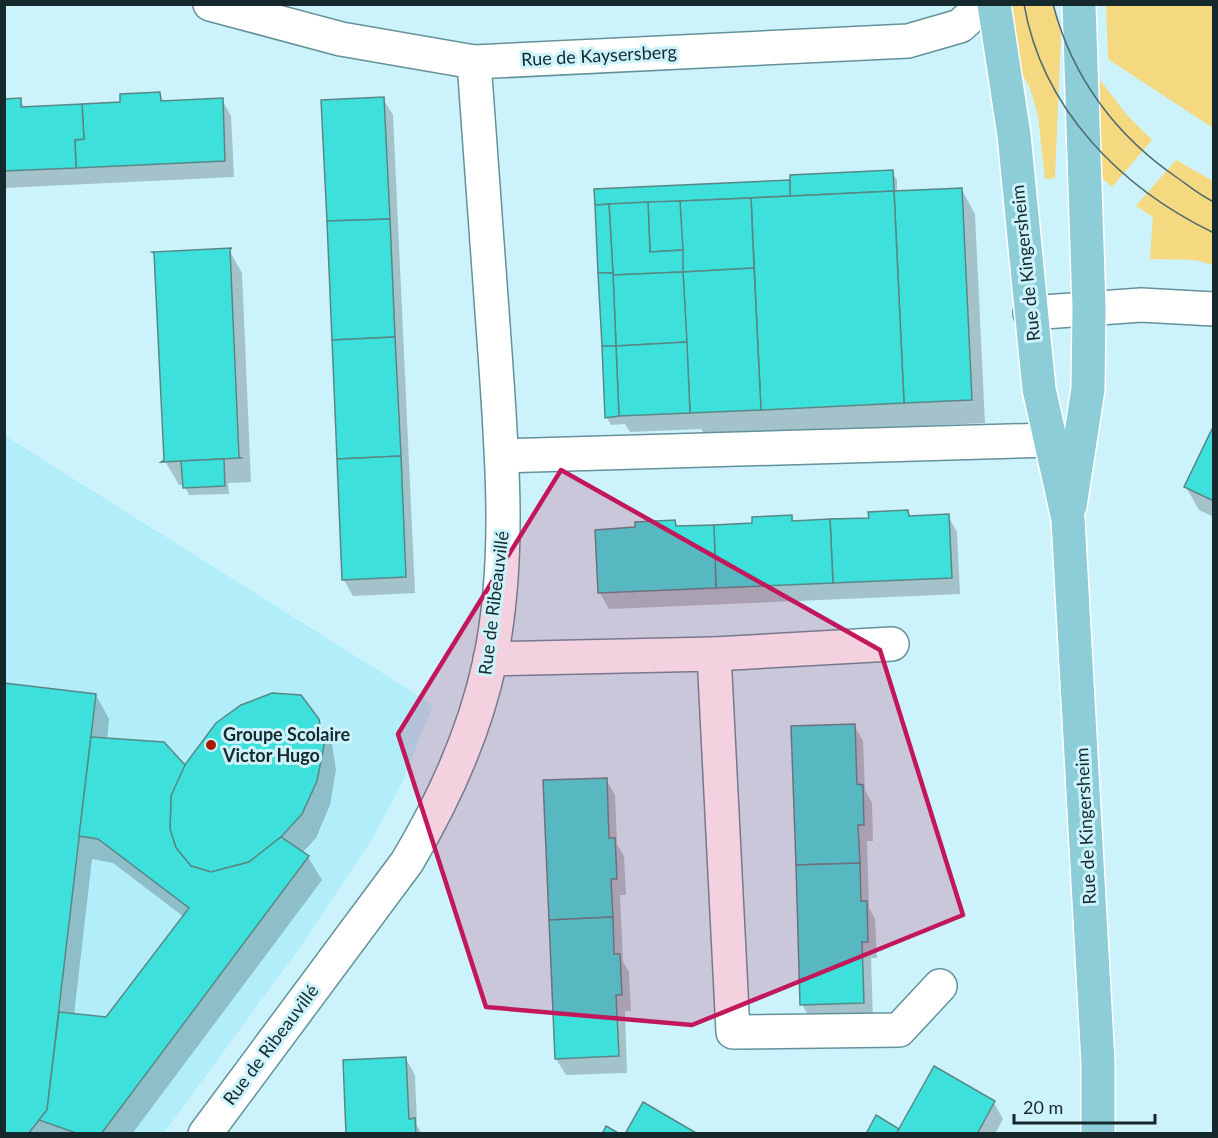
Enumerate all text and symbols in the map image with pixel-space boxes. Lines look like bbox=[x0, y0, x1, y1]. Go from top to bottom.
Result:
street label: Rue de Kaysersberg bbox=[521, 40, 677, 70]
street label: Rue de Kingersheim bbox=[1006, 184, 1044, 342]
street label: Rue de Ribeauvillé bbox=[473, 530, 513, 676]
place label: Groupe Scolaire Victor Hugo bbox=[222, 723, 350, 766]
marker: Groupe Scolaire Victor Hugo bbox=[204, 738, 218, 752]
street label: Rue de Kingersheim bbox=[1070, 747, 1100, 905]
street label: Rue de Ribeauvillé bbox=[218, 980, 323, 1109]
scale bar bbox=[1014, 1087, 1155, 1125]
text: 20 m bbox=[1023, 1096, 1063, 1118]

